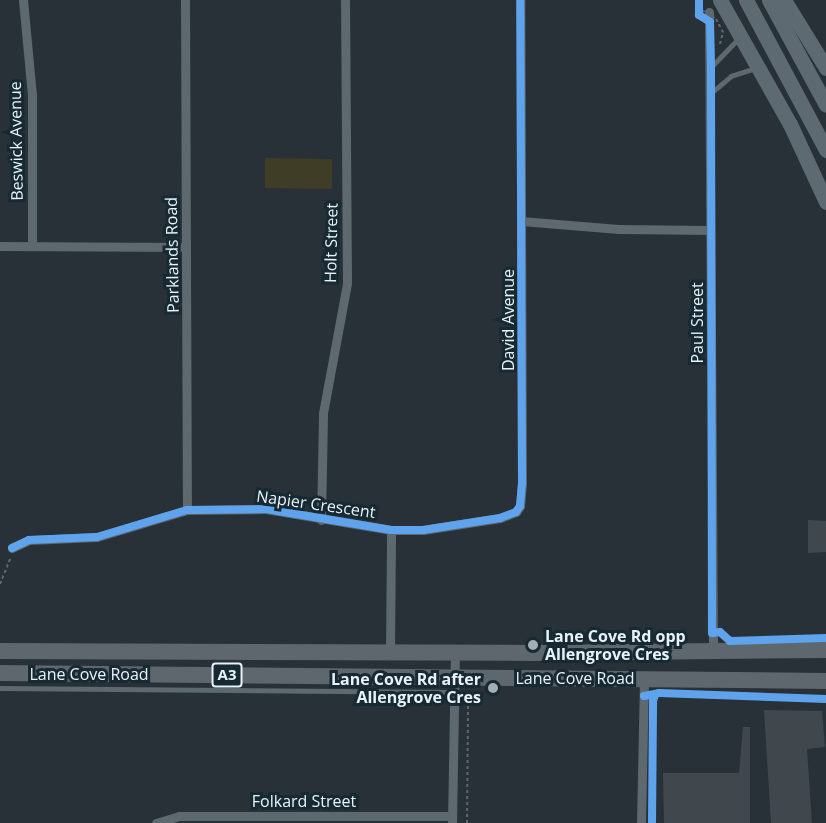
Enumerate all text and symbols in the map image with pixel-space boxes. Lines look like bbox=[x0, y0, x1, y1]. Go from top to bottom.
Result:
street label: Beswick Avenue bbox=[5, 81, 27, 201]
street label: Parklands Road bbox=[161, 197, 183, 313]
street label: Holt Street bbox=[321, 203, 341, 283]
street label: David Avenue bbox=[498, 269, 518, 371]
street label: Paul Street bbox=[687, 282, 707, 364]
street label: Napier Crescent bbox=[255, 486, 377, 522]
place label: Lane Cove Rd opp Allengrove Cres bbox=[545, 626, 686, 664]
marker: Lane Cove Rd opp Allengrove Cres bbox=[526, 638, 540, 652]
road number: A3 bbox=[210, 663, 244, 687]
street label: Lane Cove Road bbox=[29, 664, 149, 684]
street label: Lane Cove Road bbox=[515, 668, 635, 688]
place label: Lane Cove Rd after Allengrove Cres bbox=[331, 669, 481, 707]
marker: Lane Cove Rd after Allengrove Cres bbox=[486, 681, 500, 695]
street label: Folkard Street bbox=[252, 791, 356, 811]

